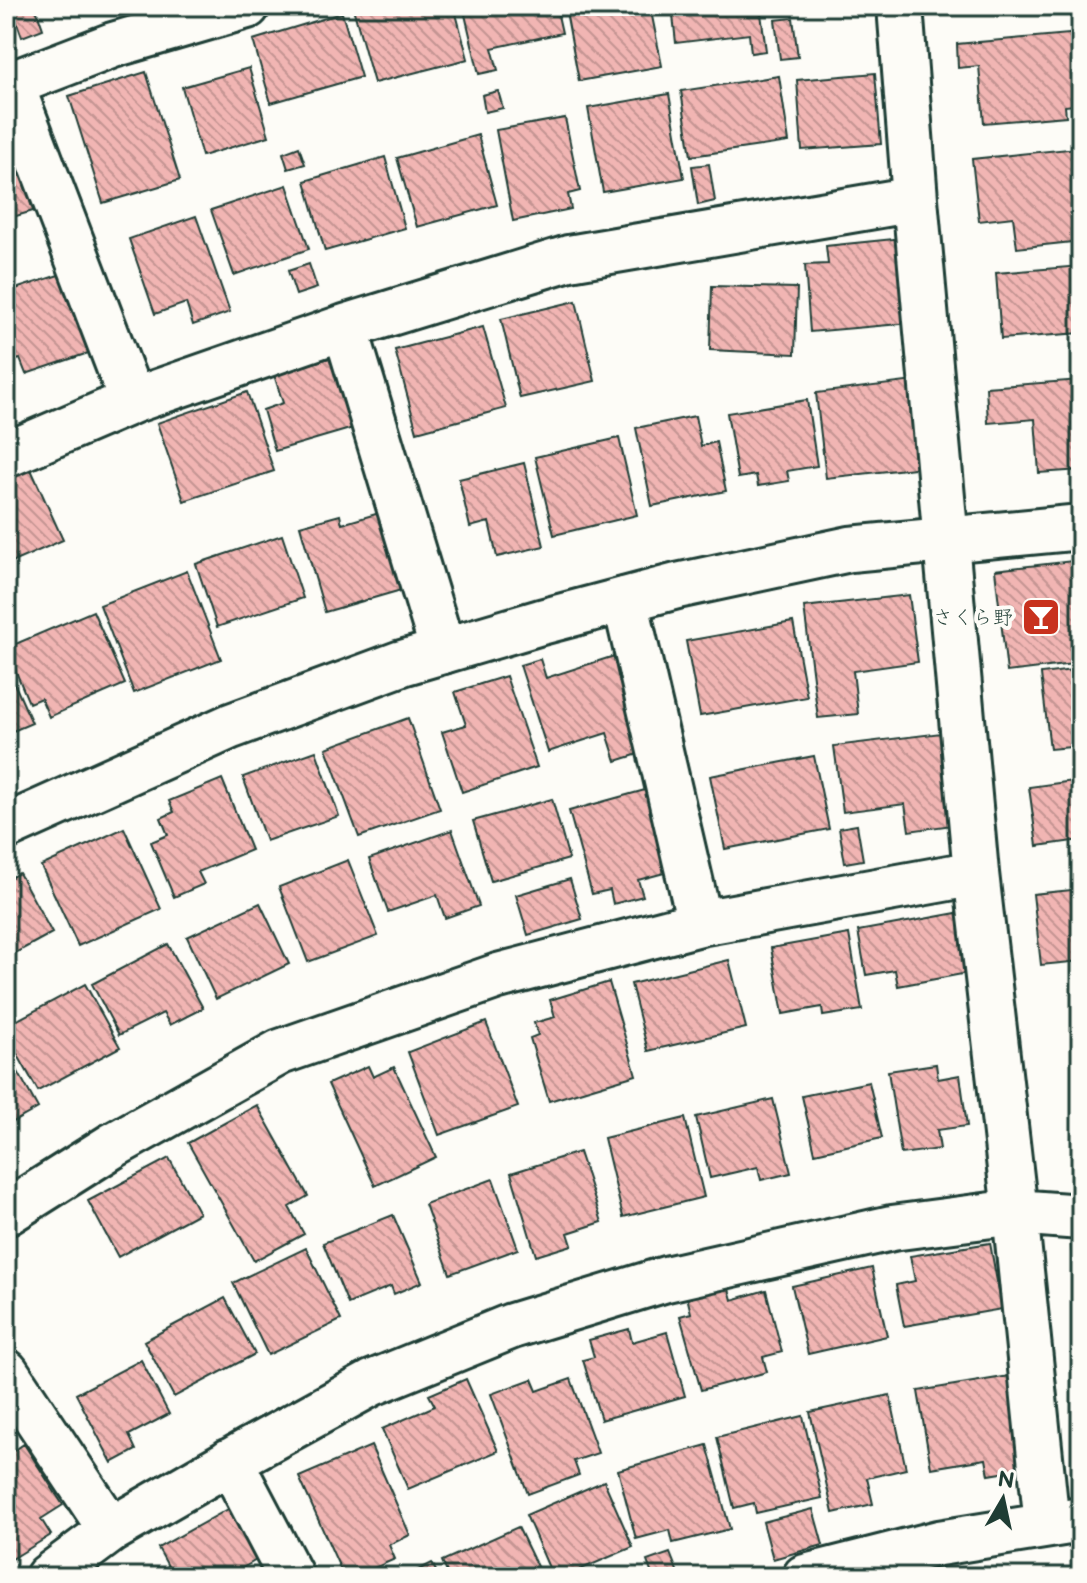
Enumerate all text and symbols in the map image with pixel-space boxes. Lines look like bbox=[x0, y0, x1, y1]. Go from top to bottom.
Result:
bar icon: さくら野 bbox=[1020, 596, 1062, 638]
place label: さくら野 bbox=[933, 606, 1013, 630]
north arrow bbox=[963, 1459, 1043, 1539]
text: N bbox=[996, 1466, 1016, 1495]

